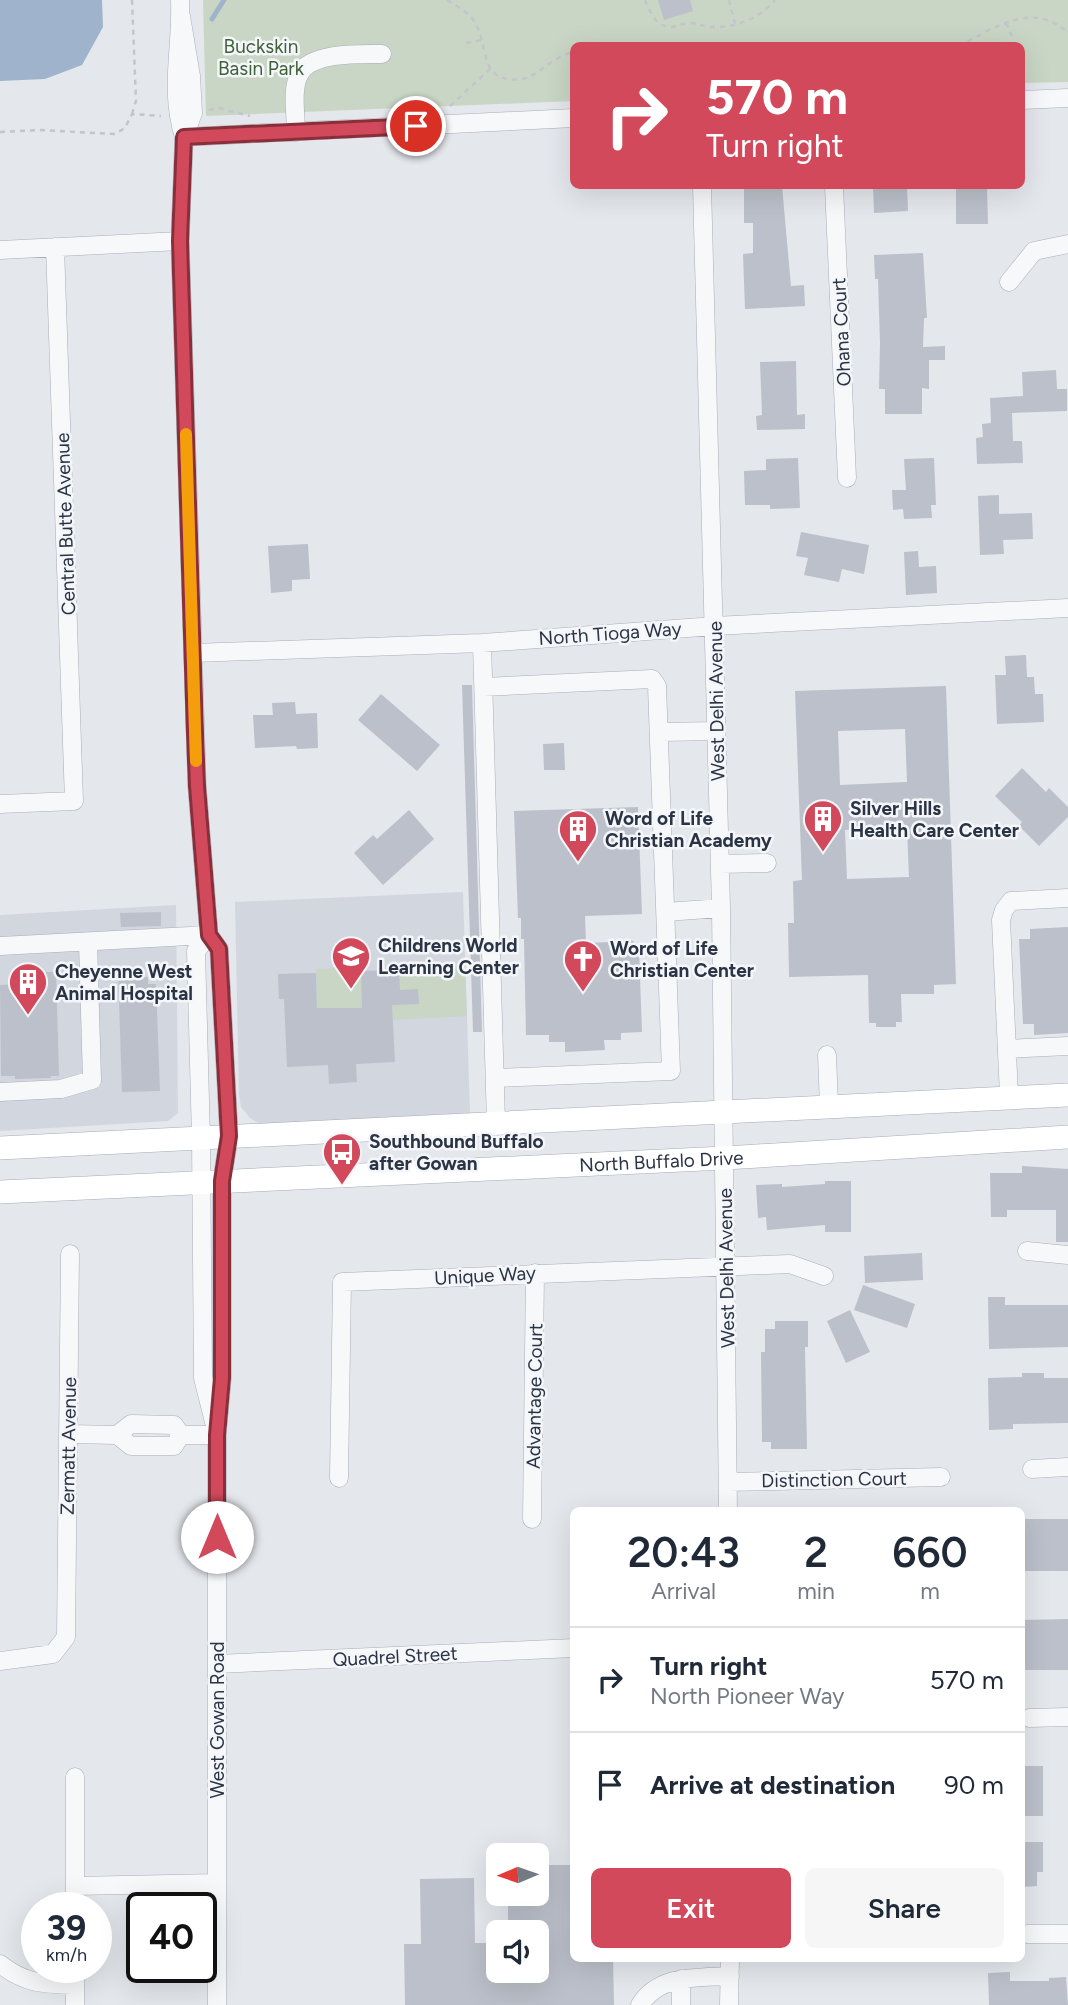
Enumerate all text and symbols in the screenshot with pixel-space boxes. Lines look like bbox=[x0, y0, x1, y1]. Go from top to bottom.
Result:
park label: Buckskin Basin Park bbox=[218, 35, 305, 80]
text: 570 m bbox=[706, 67, 848, 126]
icon: right bbox=[591, 70, 682, 161]
pin bbox=[386, 96, 446, 156]
icon: arrive bbox=[397, 107, 435, 145]
text: Turn right bbox=[706, 127, 844, 165]
street label: Ohana Court bbox=[827, 277, 856, 387]
street label: Central Butte Avenue bbox=[51, 432, 80, 616]
street label: North Tioga Way bbox=[538, 617, 682, 650]
street label: West Delhi Avenue bbox=[704, 621, 729, 781]
place label: Silver Hills Health Care Center bbox=[850, 797, 1019, 842]
building icon: Silver Hills Health Care Center bbox=[802, 798, 844, 853]
place label: Word of Life Christian Academy bbox=[605, 807, 772, 852]
building icon: Word of Life Christian Academy bbox=[557, 808, 599, 863]
place label: Childrens World Learning Center bbox=[378, 934, 519, 979]
school or university icon: Childrens World Learning Center bbox=[330, 935, 372, 990]
place label: Word of Life Christian Center bbox=[610, 937, 754, 982]
church icon: Word of Life Christian Center bbox=[562, 938, 604, 993]
place label: Cheyenne West Animal Hospital bbox=[55, 960, 193, 1005]
building icon: Cheyenne West Animal Hospital bbox=[7, 961, 49, 1016]
place label: Southbound Buffalo after Gowan bbox=[369, 1130, 544, 1175]
bus stop icon: Southbound Buffalo after Gowan bbox=[321, 1131, 363, 1186]
street label: North Buffalo Drive bbox=[579, 1146, 744, 1177]
street label: West Delhi Avenue bbox=[714, 1188, 739, 1348]
street label: Unique Way bbox=[433, 1261, 537, 1290]
street label: Advantage Court bbox=[522, 1323, 547, 1469]
street label: Zermatt Avenue bbox=[56, 1377, 81, 1515]
street label: Distinction Court bbox=[761, 1467, 907, 1492]
position arrow bbox=[180, 1500, 254, 1574]
text: 20:43 bbox=[627, 1527, 740, 1578]
text: 2 bbox=[804, 1527, 828, 1578]
text: 660 bbox=[892, 1527, 968, 1578]
text: Arrival bbox=[651, 1577, 716, 1605]
text: min bbox=[797, 1577, 835, 1605]
text: m bbox=[920, 1577, 940, 1605]
street label: West Gowan Road bbox=[206, 1641, 229, 1799]
street label: Quadrel Street bbox=[332, 1642, 458, 1671]
text: Turn right bbox=[650, 1650, 767, 1682]
icon: right bbox=[591, 1661, 629, 1699]
text: 570 m bbox=[930, 1664, 1004, 1696]
text: North Pioneer Way bbox=[650, 1682, 844, 1710]
icon: arrive bbox=[591, 1766, 629, 1804]
text: Arrive at destination bbox=[650, 1769, 895, 1801]
text: 90 m bbox=[944, 1769, 1004, 1801]
north arrow bbox=[486, 1843, 550, 1906]
map controls bbox=[486, 1843, 549, 1983]
button: Exit bbox=[591, 1868, 791, 1948]
button: Share bbox=[805, 1868, 1004, 1948]
speed limit sign: 40 bbox=[126, 1892, 217, 1983]
text: 39 bbox=[47, 1907, 86, 1949]
button: sound bbox=[486, 1920, 549, 1983]
text: km/h bbox=[46, 1944, 87, 1966]

